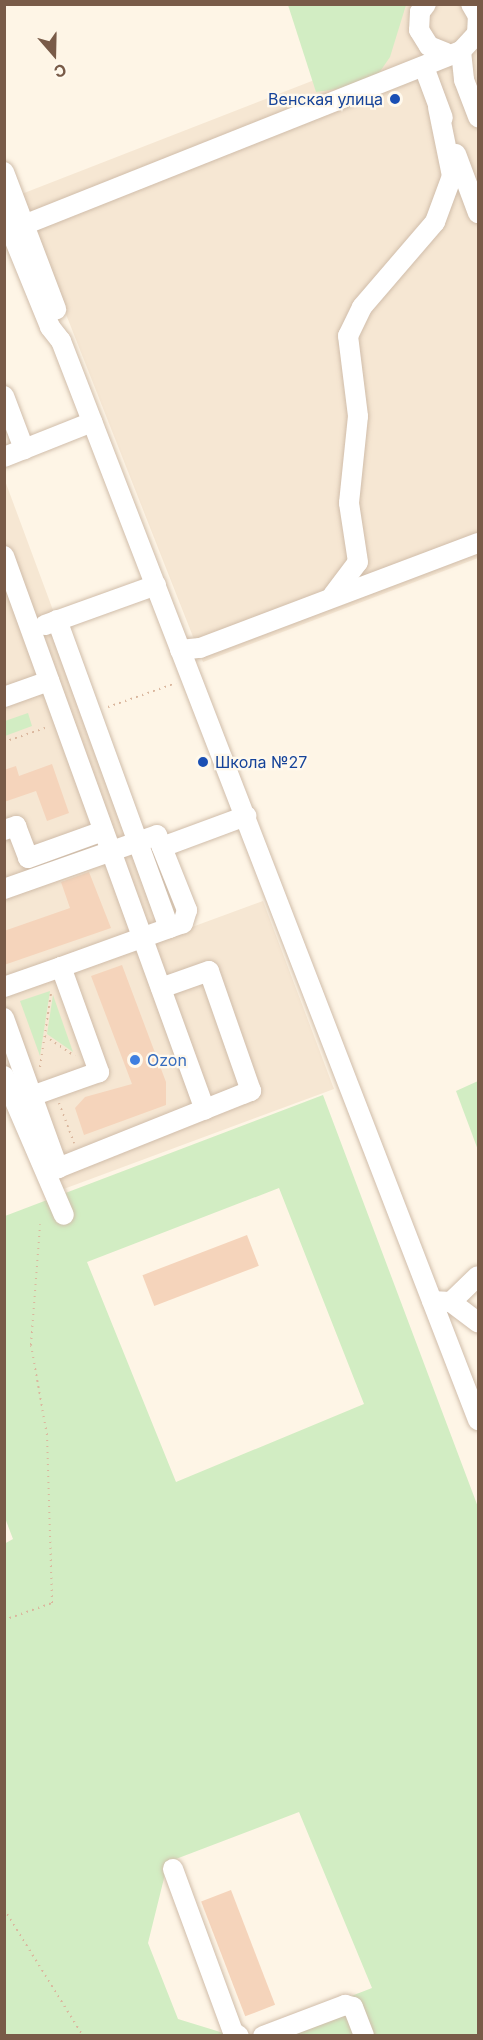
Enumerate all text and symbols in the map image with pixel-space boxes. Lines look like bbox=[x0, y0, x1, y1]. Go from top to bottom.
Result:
north arrow bbox=[24, 24, 84, 84]
text: С bbox=[51, 59, 69, 82]
place label: Венская улица bbox=[268, 89, 383, 109]
marker: Венская улица bbox=[388, 92, 402, 106]
place label: Школа №27 bbox=[215, 752, 307, 772]
marker: Школа №27 bbox=[196, 755, 210, 769]
place label: Ozon bbox=[147, 1050, 187, 1070]
marker: Ozon bbox=[128, 1053, 142, 1067]

